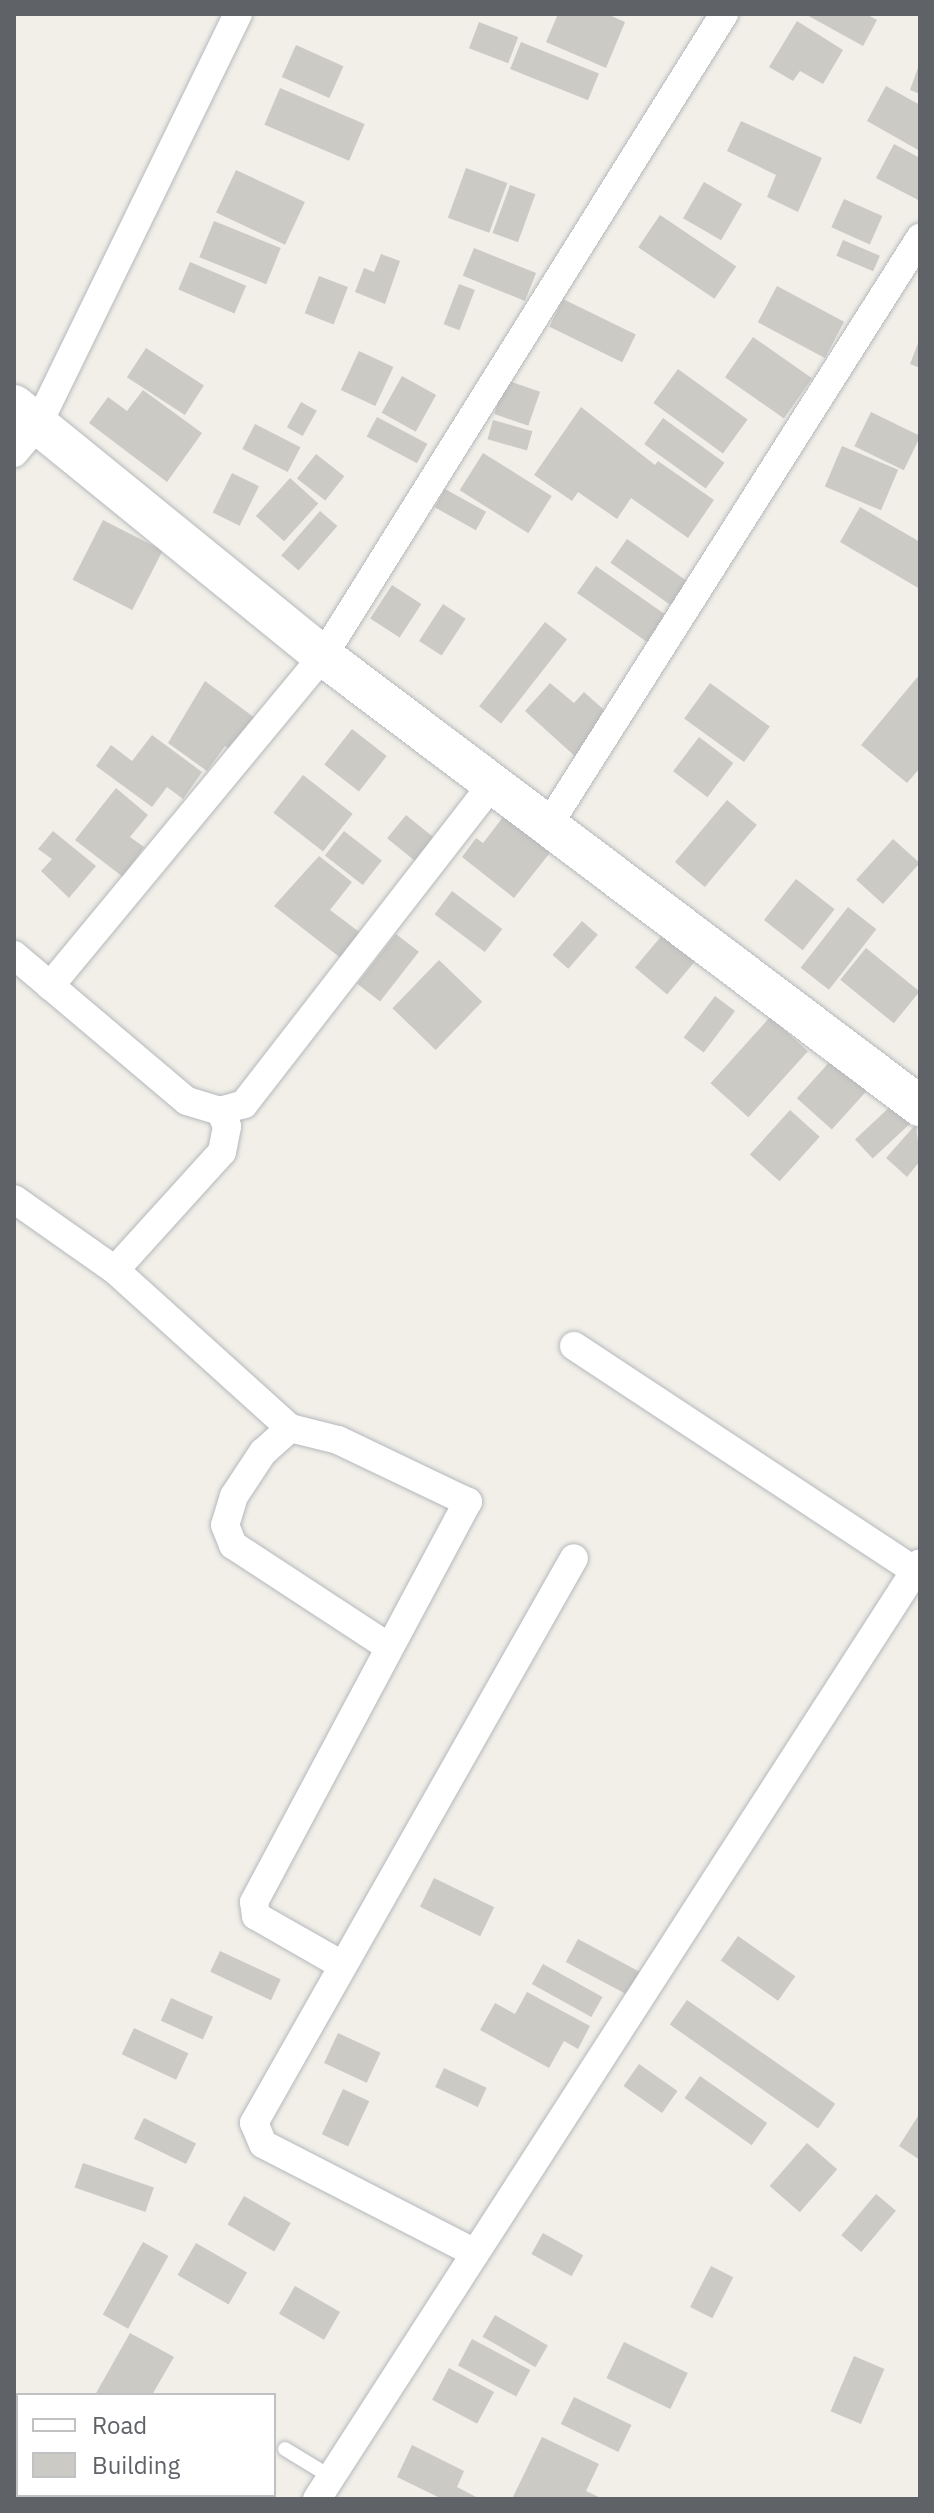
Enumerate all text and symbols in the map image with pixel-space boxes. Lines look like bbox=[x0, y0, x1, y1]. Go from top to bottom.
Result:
legend bbox=[16, 2393, 276, 2497]
text: Road bbox=[92, 2409, 147, 2441]
text: Building bbox=[92, 2449, 180, 2481]

